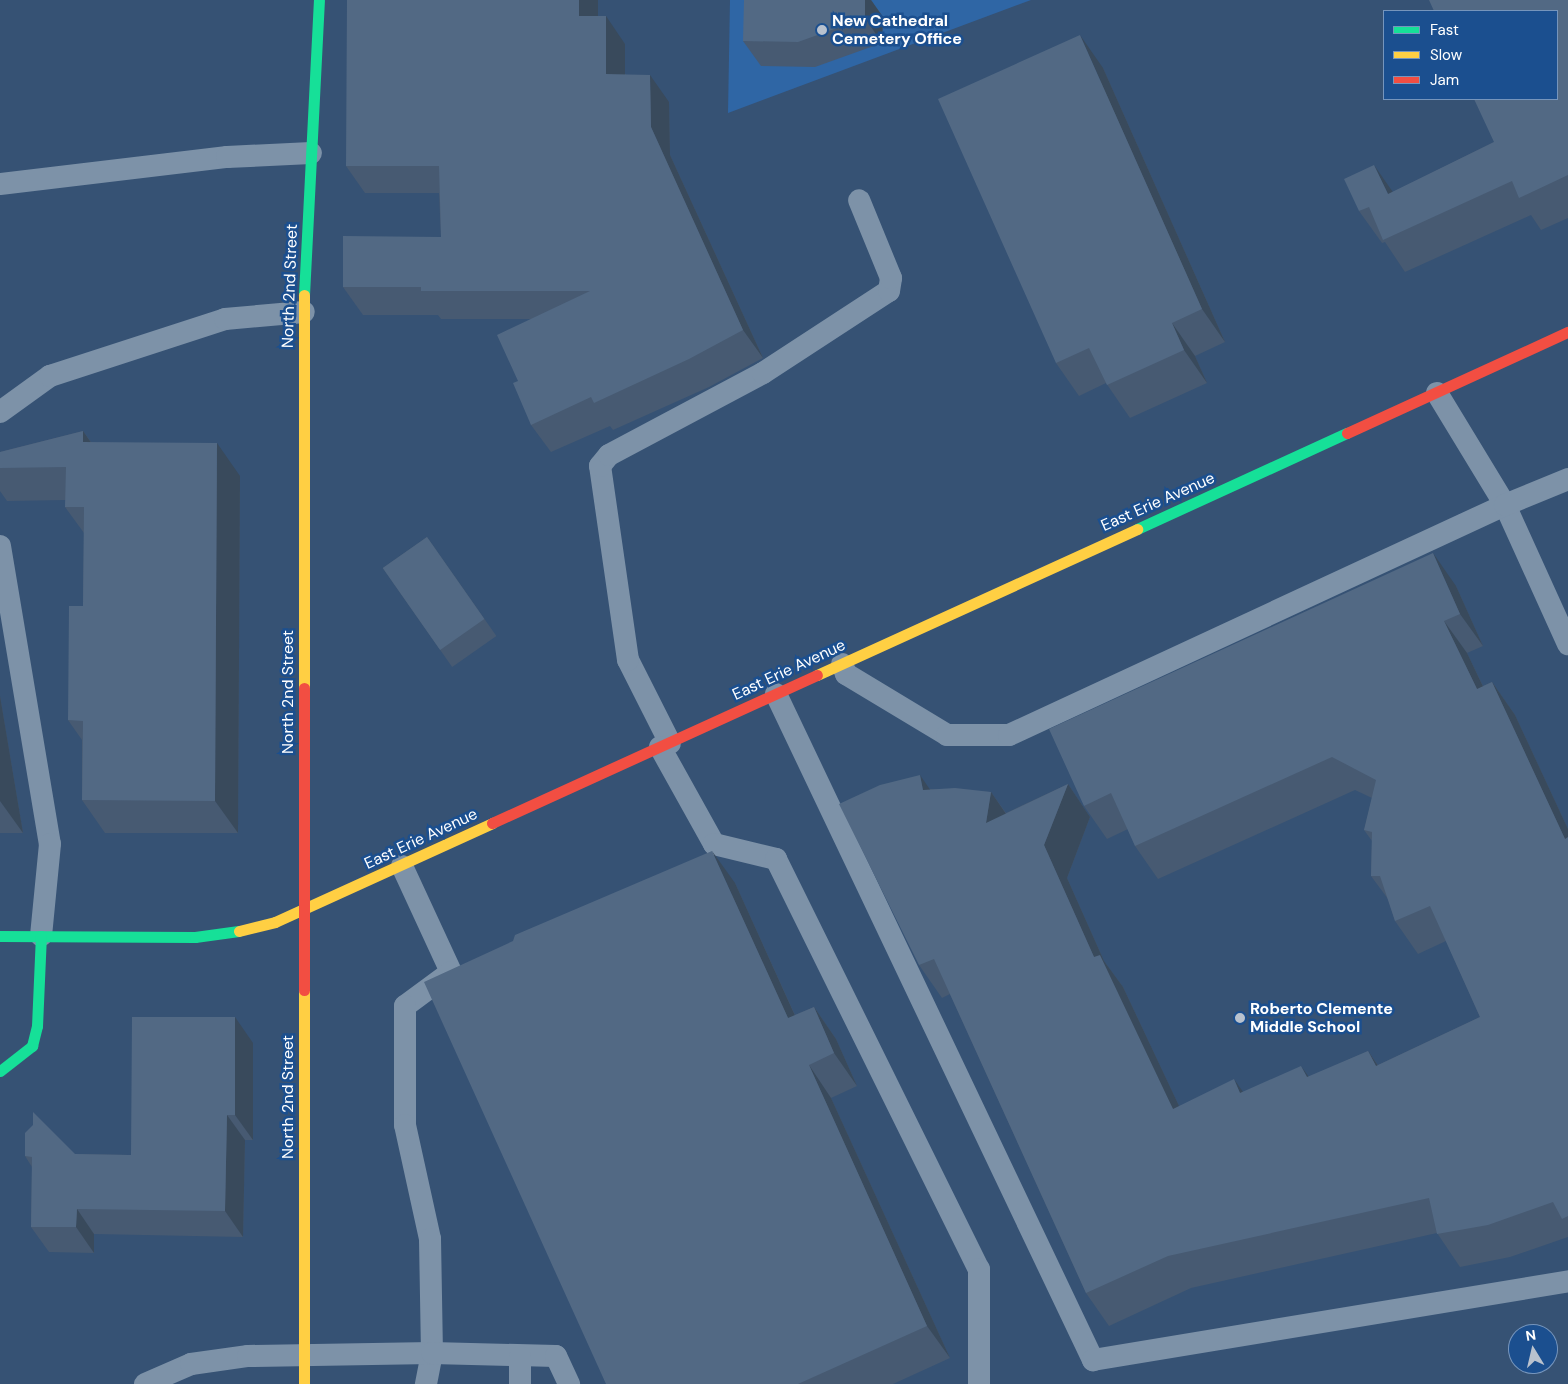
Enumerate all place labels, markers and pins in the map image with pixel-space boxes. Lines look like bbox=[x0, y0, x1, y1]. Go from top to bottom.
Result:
place label: New Cathedral Cemetery Office bbox=[832, 11, 962, 49]
marker: New Cathedral Cemetery Office bbox=[816, 24, 828, 36]
place label: Roberto Clemente Middle School bbox=[1250, 999, 1393, 1037]
marker: Roberto Clemente Middle School bbox=[1234, 1012, 1246, 1024]

